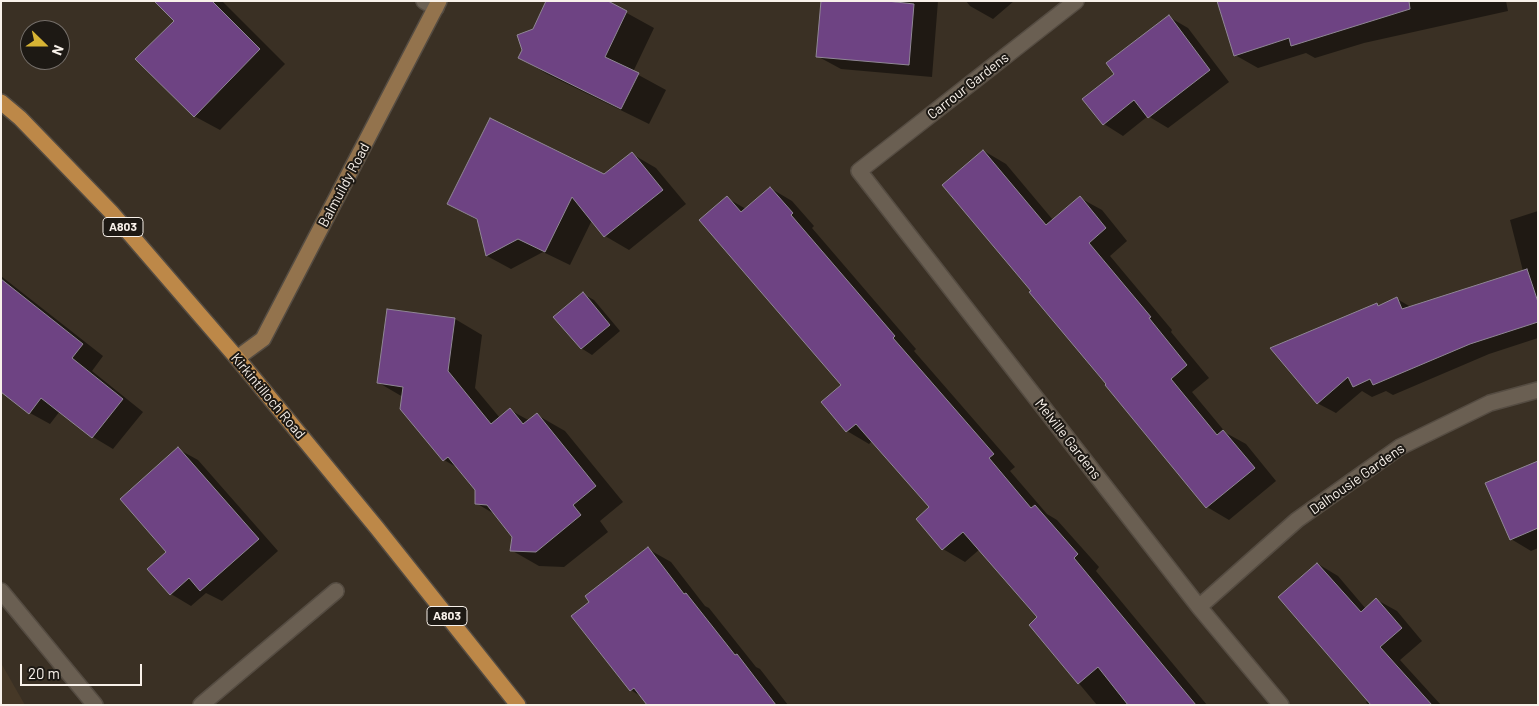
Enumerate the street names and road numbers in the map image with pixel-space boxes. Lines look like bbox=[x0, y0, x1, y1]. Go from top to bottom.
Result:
street label: Carrour Gardens bbox=[924, 49, 1012, 123]
street label: Balmuildy Road bbox=[315, 140, 373, 230]
road number: A803 bbox=[103, 218, 143, 236]
street label: Kirkintilloch Road bbox=[227, 350, 309, 442]
street label: Melville Gardens bbox=[1031, 395, 1105, 483]
street label: Dalhousie Gardens bbox=[1306, 440, 1408, 518]
road number: A803 bbox=[427, 606, 467, 626]

